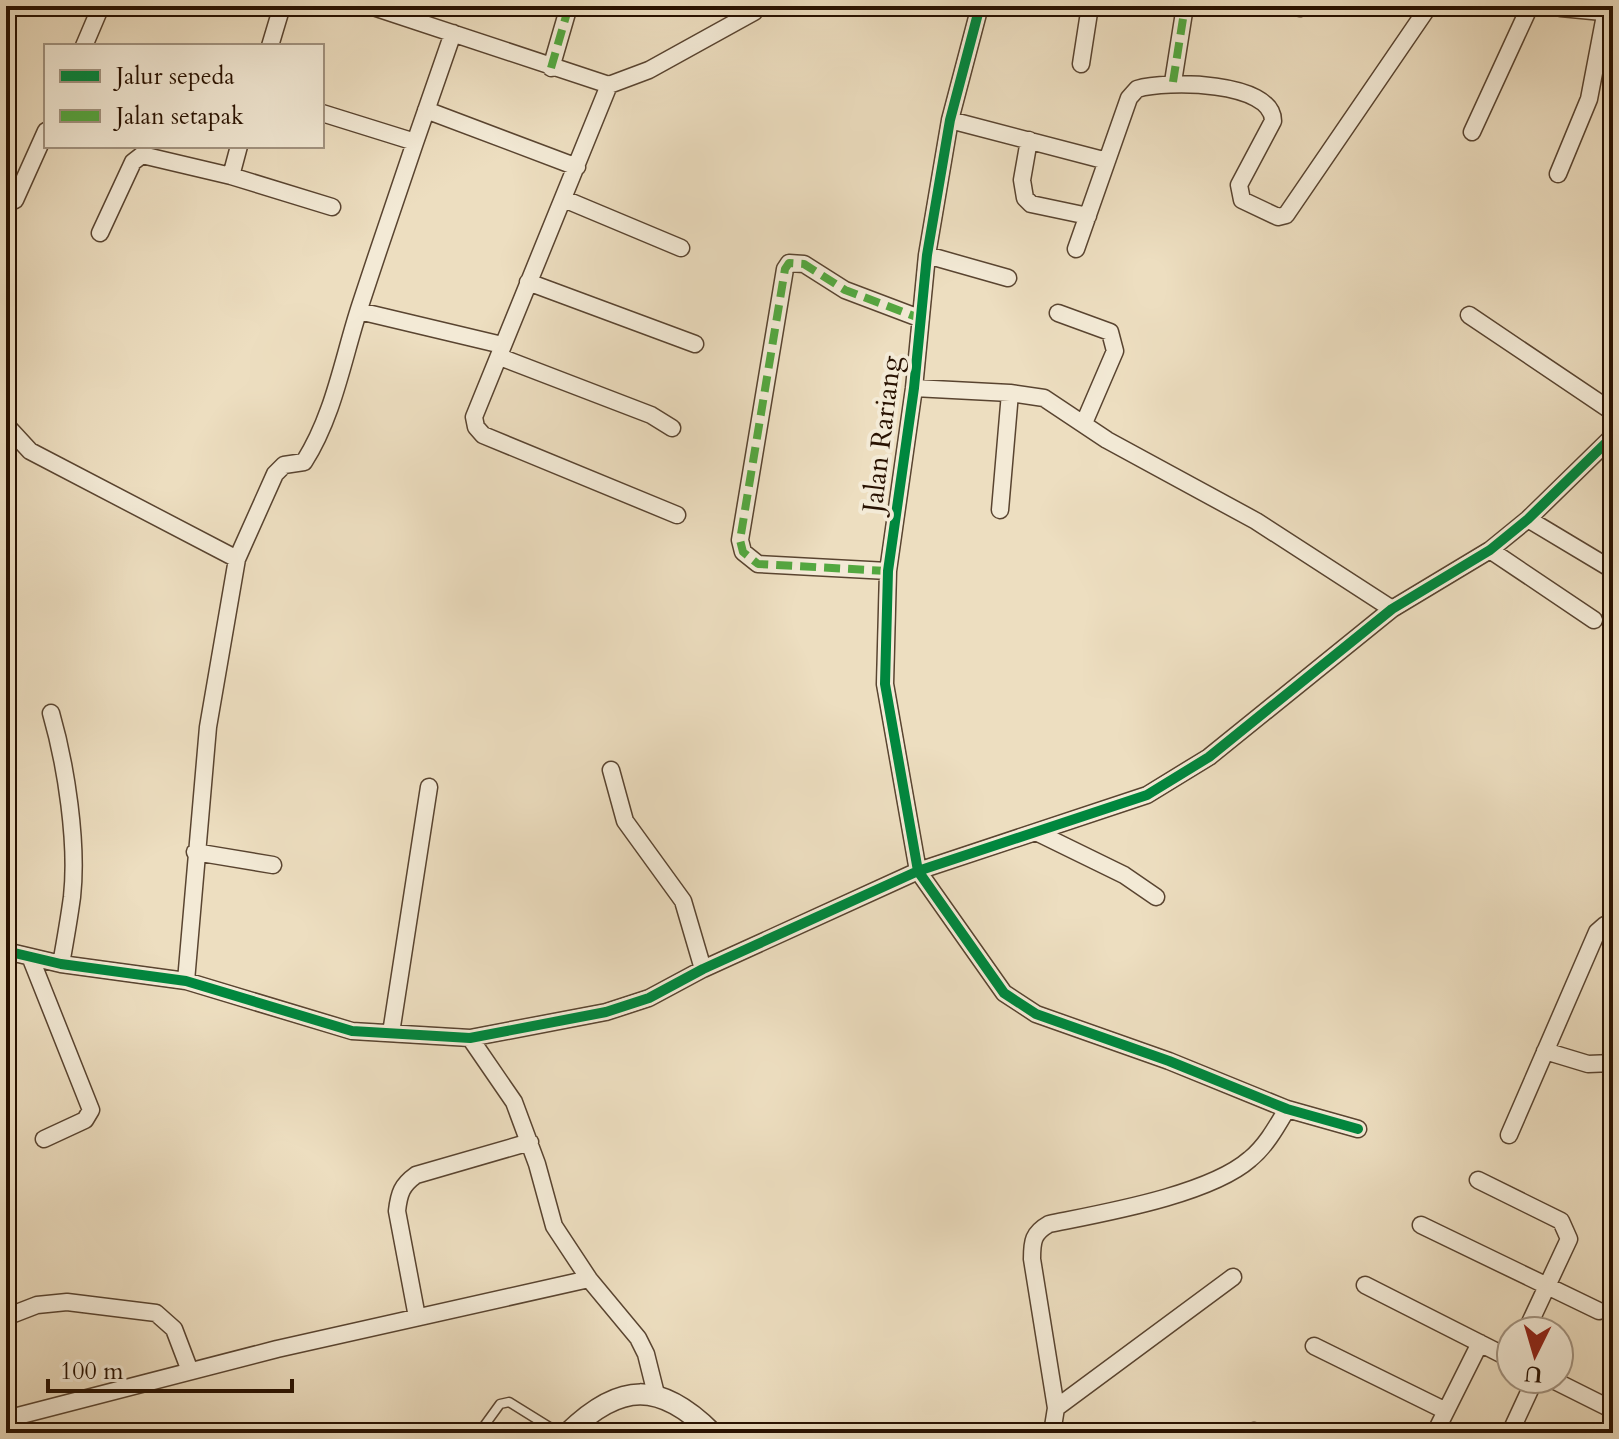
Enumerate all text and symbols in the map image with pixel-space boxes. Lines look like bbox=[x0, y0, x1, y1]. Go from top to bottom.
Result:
legend bbox=[44, 44, 324, 148]
text: Jalur sepeda bbox=[113, 60, 235, 93]
text: Jalan setapak bbox=[113, 100, 244, 133]
street label: Jalan Rariang bbox=[853, 353, 910, 519]
north arrow bbox=[1495, 1315, 1575, 1395]
scale bar bbox=[48, 1343, 292, 1393]
text: 100 m bbox=[60, 1355, 124, 1388]
text: U bbox=[1523, 1358, 1544, 1390]

